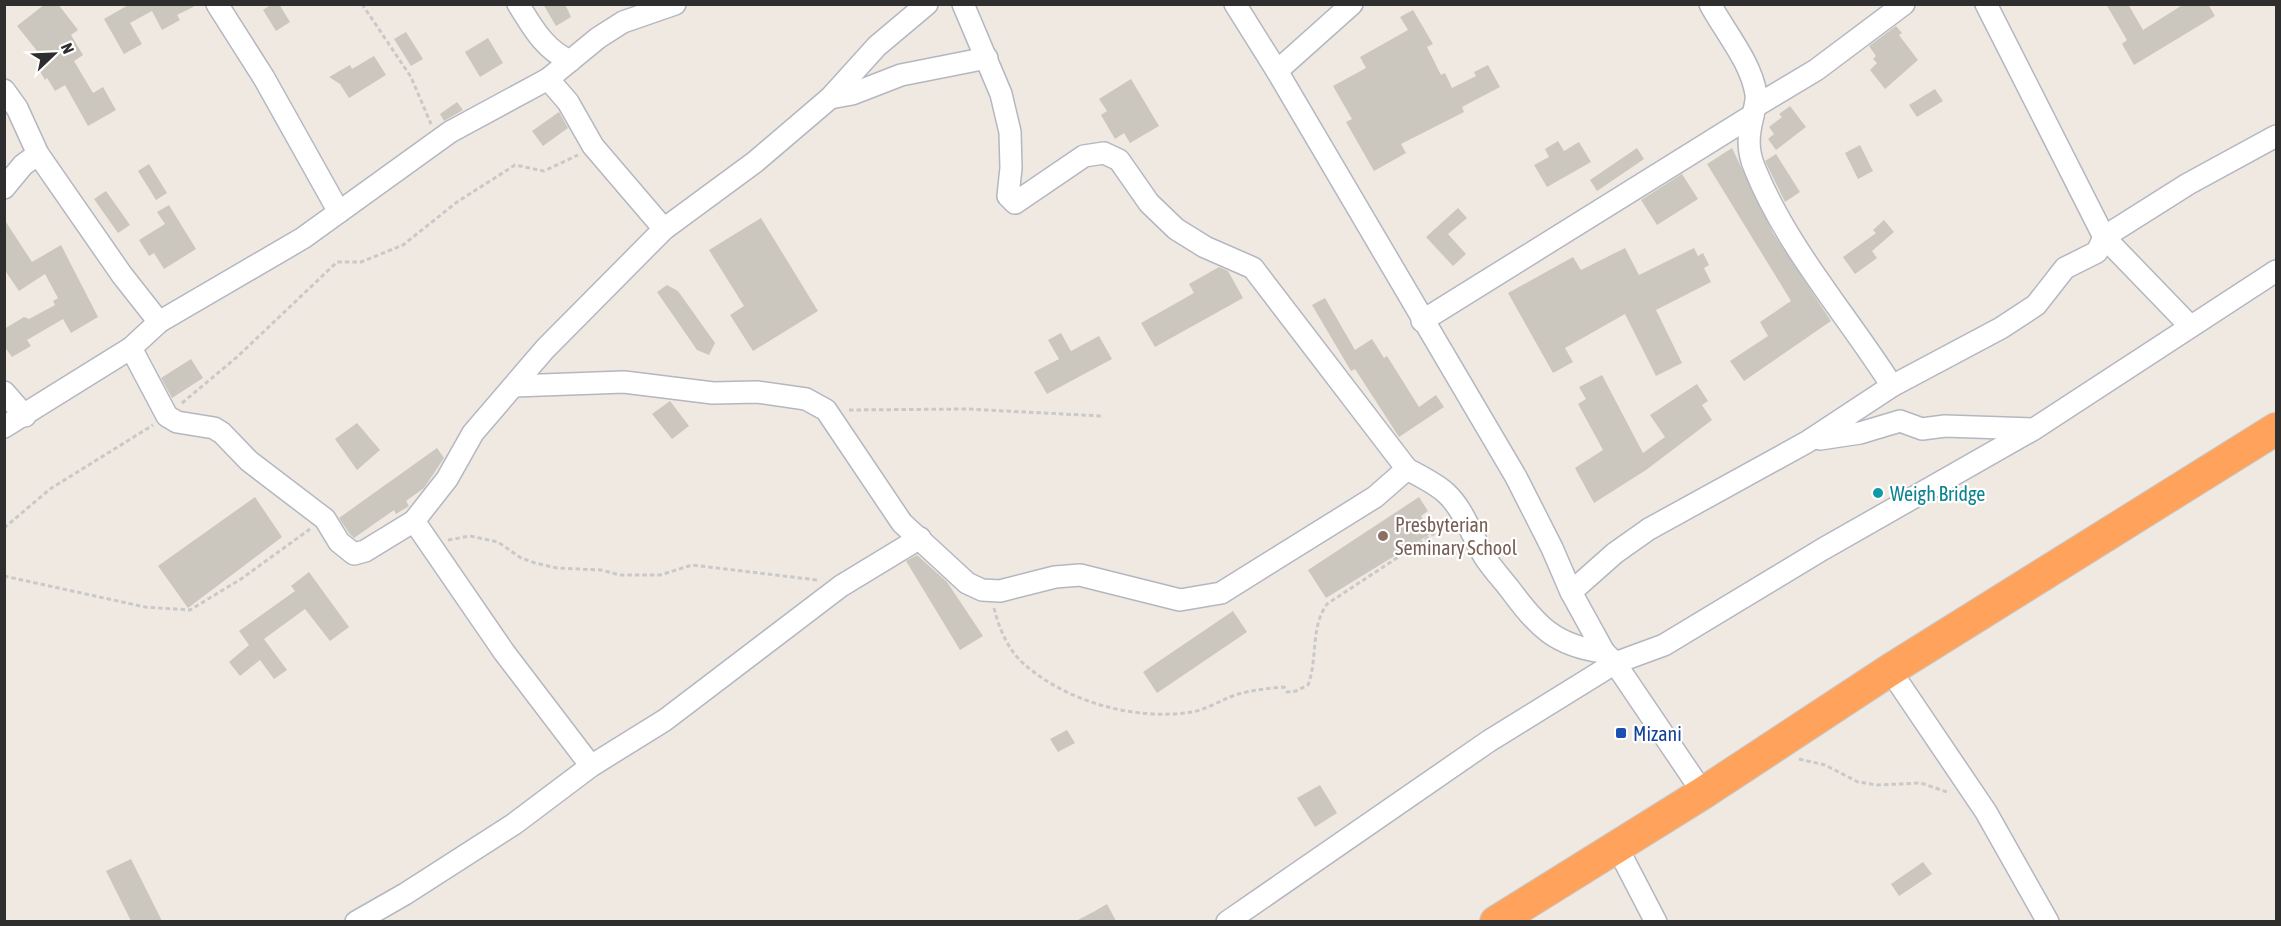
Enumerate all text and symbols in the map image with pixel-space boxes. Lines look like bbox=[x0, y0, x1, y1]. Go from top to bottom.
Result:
north arrow bbox=[24, 24, 84, 84]
text: N bbox=[58, 40, 78, 56]
place label: Weigh Bridge bbox=[1890, 482, 1985, 505]
marker: Weigh Bridge bbox=[1871, 486, 1885, 500]
place label: Presbyterian Seminary School bbox=[1395, 513, 1518, 559]
marker: Presbyterian Seminary School bbox=[1376, 529, 1390, 543]
place label: Mizani bbox=[1633, 722, 1682, 745]
marker: Mizani bbox=[1614, 726, 1628, 740]

